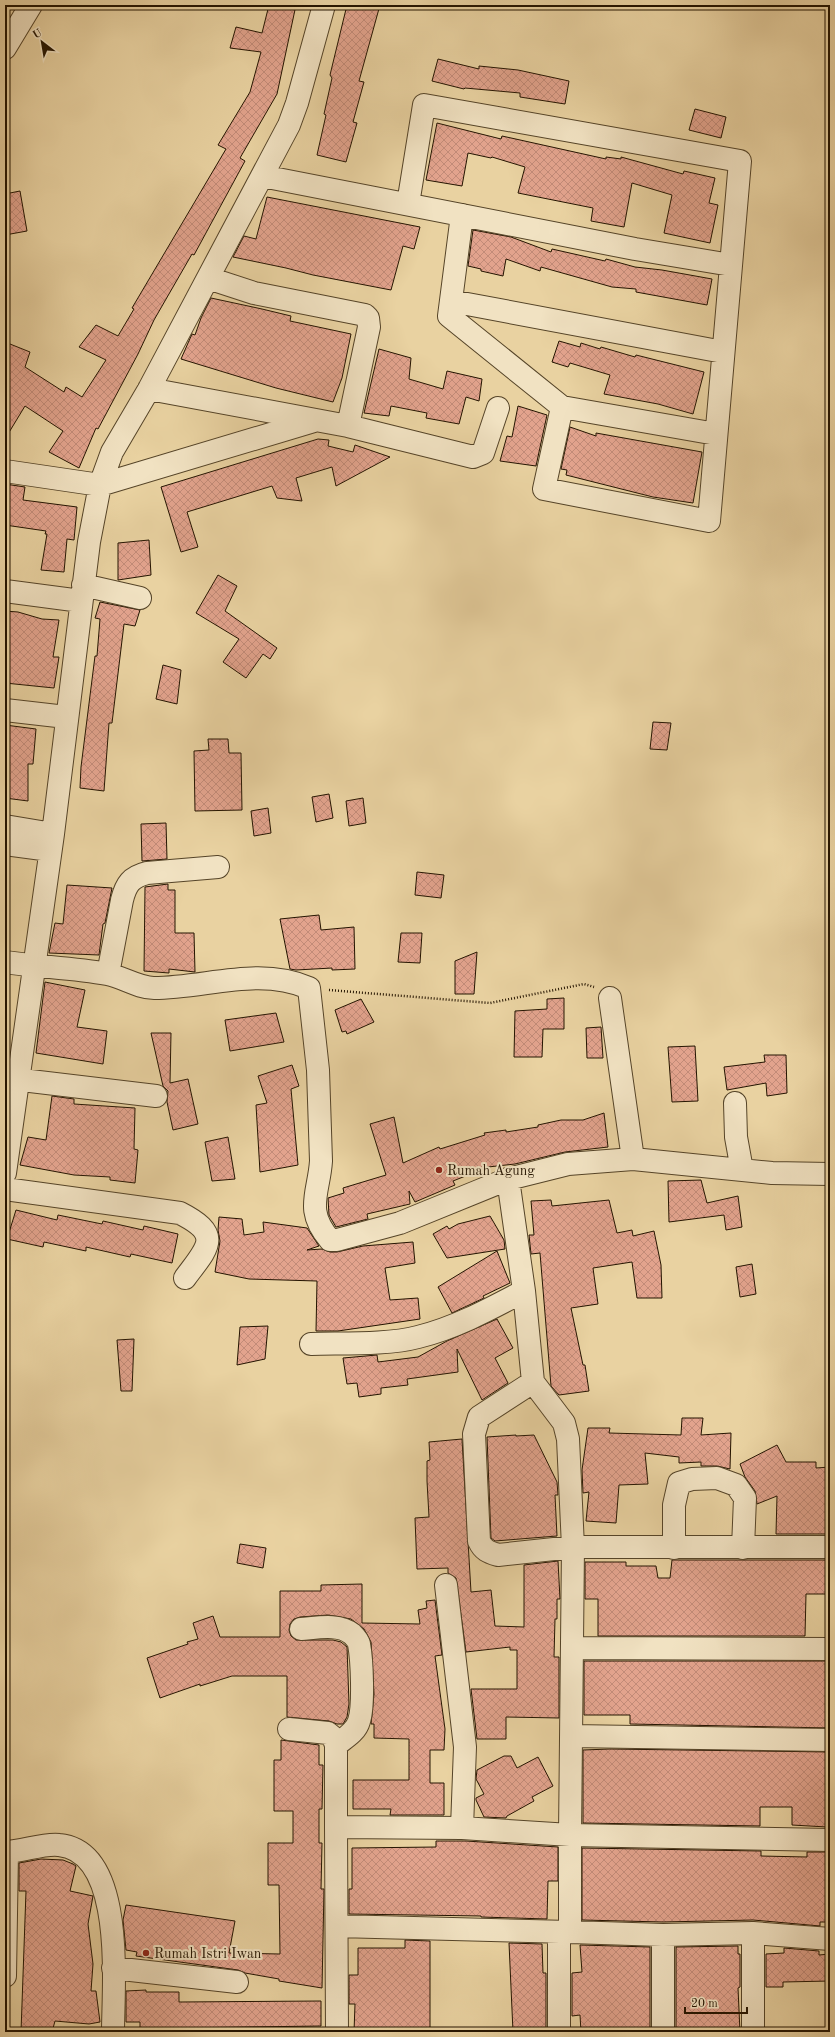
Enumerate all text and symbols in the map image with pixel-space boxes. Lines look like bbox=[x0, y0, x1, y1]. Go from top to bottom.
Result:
north arrow bbox=[22, 22, 62, 62]
text: U bbox=[31, 28, 44, 42]
place label: Rumah Agung bbox=[447, 1164, 535, 1178]
marker: Rumah Agung bbox=[434, 1165, 444, 1175]
place label: Rumah Istri Iwan bbox=[154, 1947, 262, 1961]
marker: Rumah Istri Iwan bbox=[141, 1948, 151, 1958]
scale bar bbox=[685, 1989, 747, 2015]
text: 20 m bbox=[691, 1998, 718, 2010]

